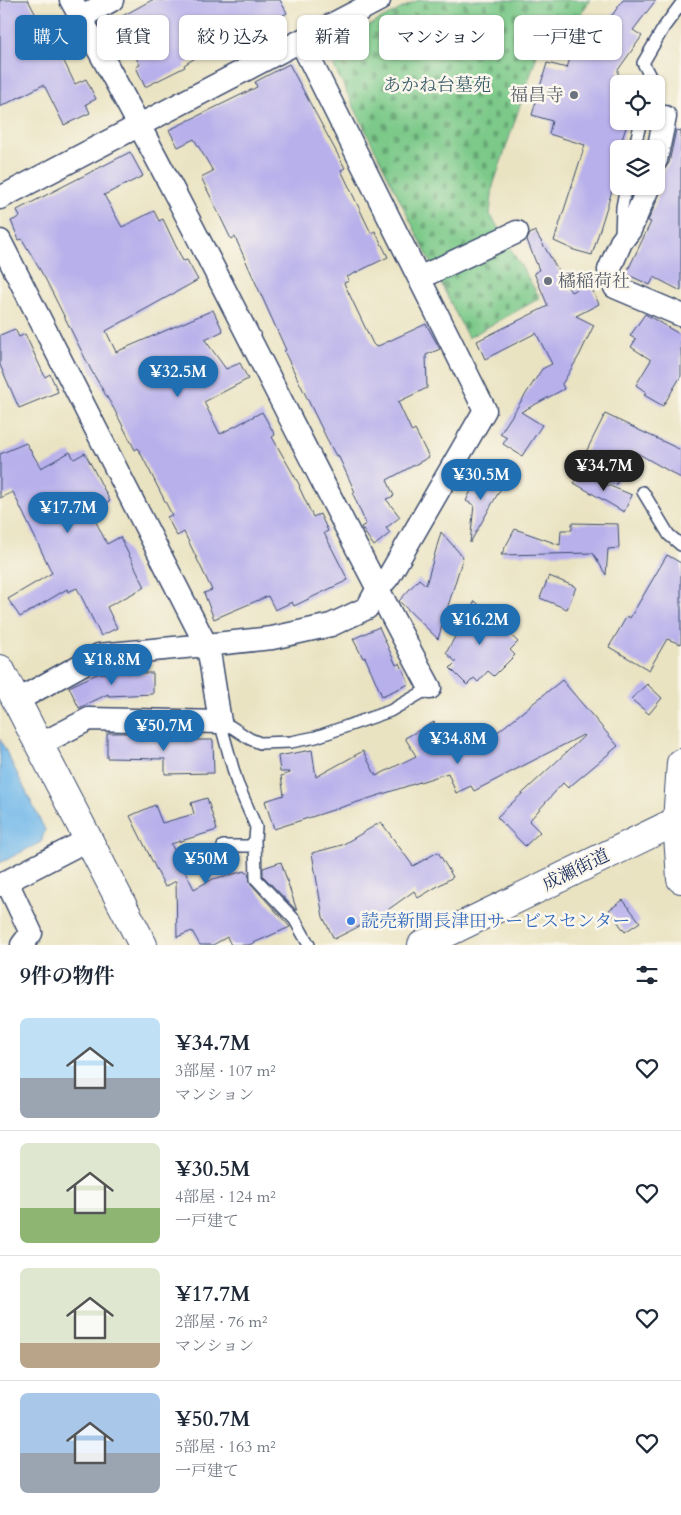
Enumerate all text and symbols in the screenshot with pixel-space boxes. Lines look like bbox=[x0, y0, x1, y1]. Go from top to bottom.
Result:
chip: 購入 bbox=[15, 15, 87, 60]
chip: 賃貸 bbox=[97, 15, 169, 60]
chip: 絞り込み bbox=[179, 15, 287, 60]
chip: 新着 bbox=[297, 15, 369, 60]
chip: マンション bbox=[379, 15, 504, 60]
chip: 一戸建て bbox=[514, 15, 622, 60]
park label: あかね台墓苑 bbox=[383, 73, 491, 98]
map controls bbox=[610, 75, 665, 195]
button: locate bbox=[610, 75, 665, 130]
place label: 福昌寺 bbox=[510, 83, 564, 108]
marker: 福昌寺 bbox=[568, 89, 580, 101]
button: layers bbox=[610, 140, 665, 195]
place label: 橘稲荷社 bbox=[558, 269, 630, 294]
marker: 橘稲荷社 bbox=[542, 275, 554, 287]
pin: ¥32.5M bbox=[137, 356, 219, 398]
text: ¥32.5M bbox=[149, 361, 207, 383]
pin: ¥34.7M bbox=[563, 450, 645, 492]
text: ¥34.7M bbox=[575, 455, 633, 477]
pin: ¥30.5M bbox=[440, 458, 522, 501]
text: ¥30.5M bbox=[452, 464, 510, 486]
pin: ¥17.7M bbox=[27, 492, 109, 534]
text: ¥17.7M bbox=[39, 497, 97, 519]
pin: ¥16.2M bbox=[439, 604, 521, 646]
text: ¥16.2M bbox=[451, 609, 509, 631]
pin: ¥18.8M bbox=[71, 644, 153, 686]
text: ¥18.8M bbox=[83, 649, 141, 671]
pin: ¥50.7M bbox=[123, 710, 205, 752]
text: ¥50.7M bbox=[135, 715, 193, 737]
pin: ¥34.8M bbox=[417, 722, 499, 765]
text: ¥34.8M bbox=[429, 728, 487, 750]
pin: ¥50M bbox=[176, 842, 236, 885]
street label: 成瀬街道 bbox=[538, 843, 614, 897]
text: ¥50M bbox=[184, 848, 228, 870]
place label: 読売新聞長津田サービスセンター bbox=[361, 909, 630, 934]
marker: 読売新聞長津田サービスセンター bbox=[345, 915, 357, 927]
icon: filters bbox=[633, 961, 661, 989]
text: 9件の物件 bbox=[20, 962, 115, 991]
text: ¥34.7M bbox=[175, 1029, 251, 1058]
icon: home bbox=[60, 1038, 120, 1098]
icon: heart bbox=[633, 1054, 661, 1082]
text: 3部屋 · 107 m² bbox=[175, 1060, 276, 1082]
text: マンション bbox=[175, 1084, 254, 1106]
text: ¥30.5M bbox=[175, 1155, 251, 1184]
icon: home bbox=[60, 1163, 120, 1223]
icon: heart bbox=[633, 1179, 661, 1207]
text: 4部屋 · 124 m² bbox=[175, 1186, 276, 1208]
text: 一戸建て bbox=[175, 1210, 239, 1232]
text: ¥17.7M bbox=[175, 1280, 251, 1309]
icon: home bbox=[60, 1288, 120, 1348]
icon: heart bbox=[633, 1304, 661, 1332]
text: 2部屋 · 76 m² bbox=[175, 1311, 267, 1333]
text: マンション bbox=[175, 1335, 254, 1357]
text: ¥50.7M bbox=[175, 1405, 251, 1434]
icon: home bbox=[60, 1413, 120, 1473]
icon: heart bbox=[633, 1429, 661, 1457]
text: 5部屋 · 163 m² bbox=[175, 1436, 276, 1458]
text: 一戸建て bbox=[175, 1460, 239, 1482]

